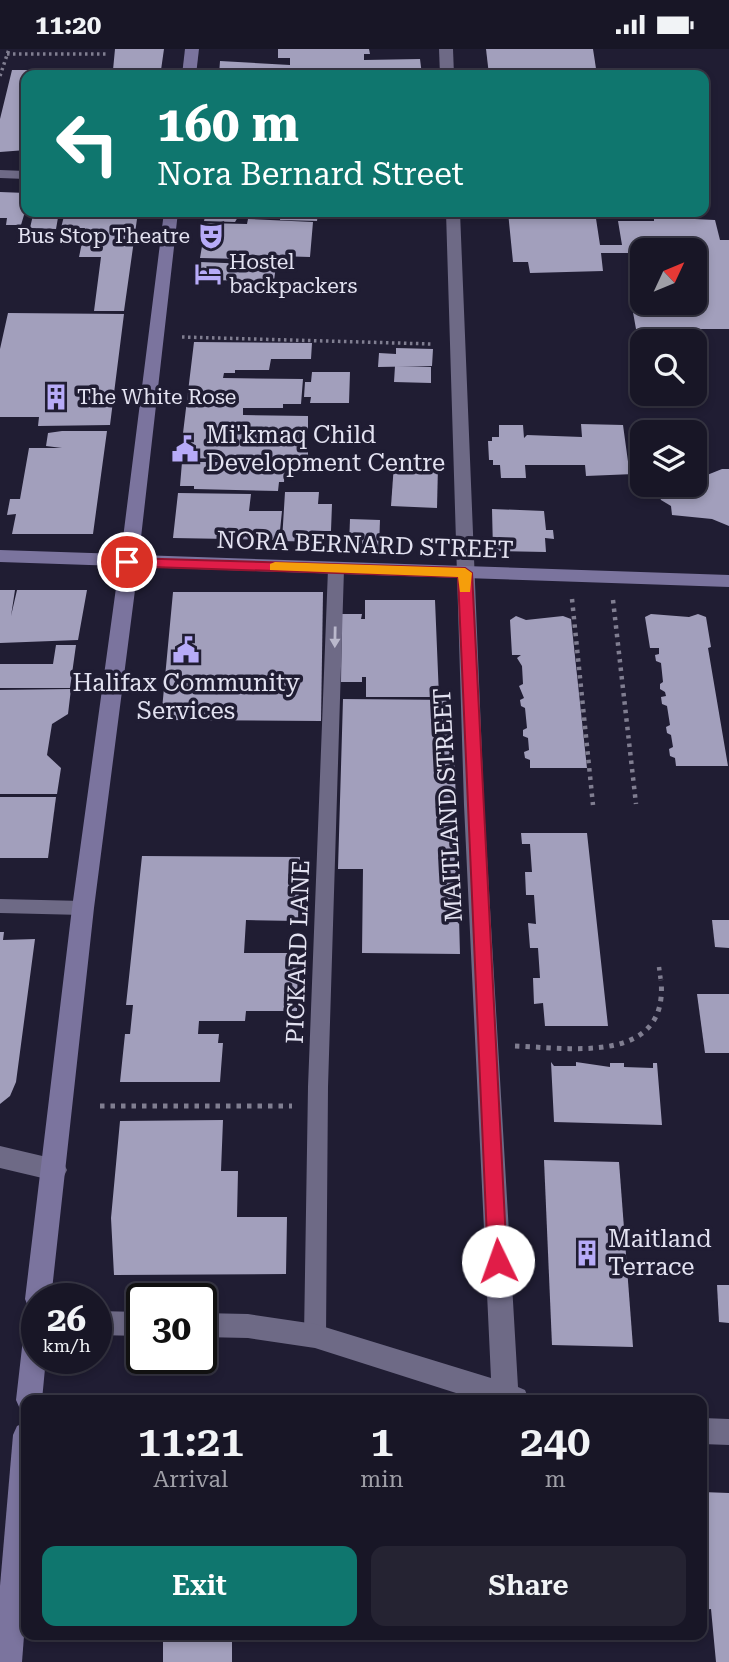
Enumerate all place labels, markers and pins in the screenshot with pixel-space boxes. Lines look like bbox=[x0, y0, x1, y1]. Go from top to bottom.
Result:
theatre icon: Bus Stop Theatre bbox=[196, 221, 226, 251]
place label: Bus Stop Theatre bbox=[17, 224, 190, 248]
place label: Hostel backpackers bbox=[229, 250, 357, 298]
hotel icon: Hostel backpackers bbox=[193, 259, 223, 289]
building icon: The White Rose bbox=[41, 382, 71, 412]
place label: The White Rose bbox=[77, 385, 236, 409]
place label: Mi'kmaq Child Development Centre bbox=[206, 421, 445, 477]
public building icon: Mi'kmaq Child Development Centre bbox=[170, 434, 200, 464]
pin bbox=[97, 532, 157, 592]
public building icon: Halifax Community Services bbox=[171, 635, 201, 665]
place label: Halifax Community Services bbox=[72, 669, 300, 725]
place label: Maitland Terrace bbox=[608, 1225, 712, 1281]
building icon: Maitland Terrace bbox=[572, 1238, 602, 1268]

